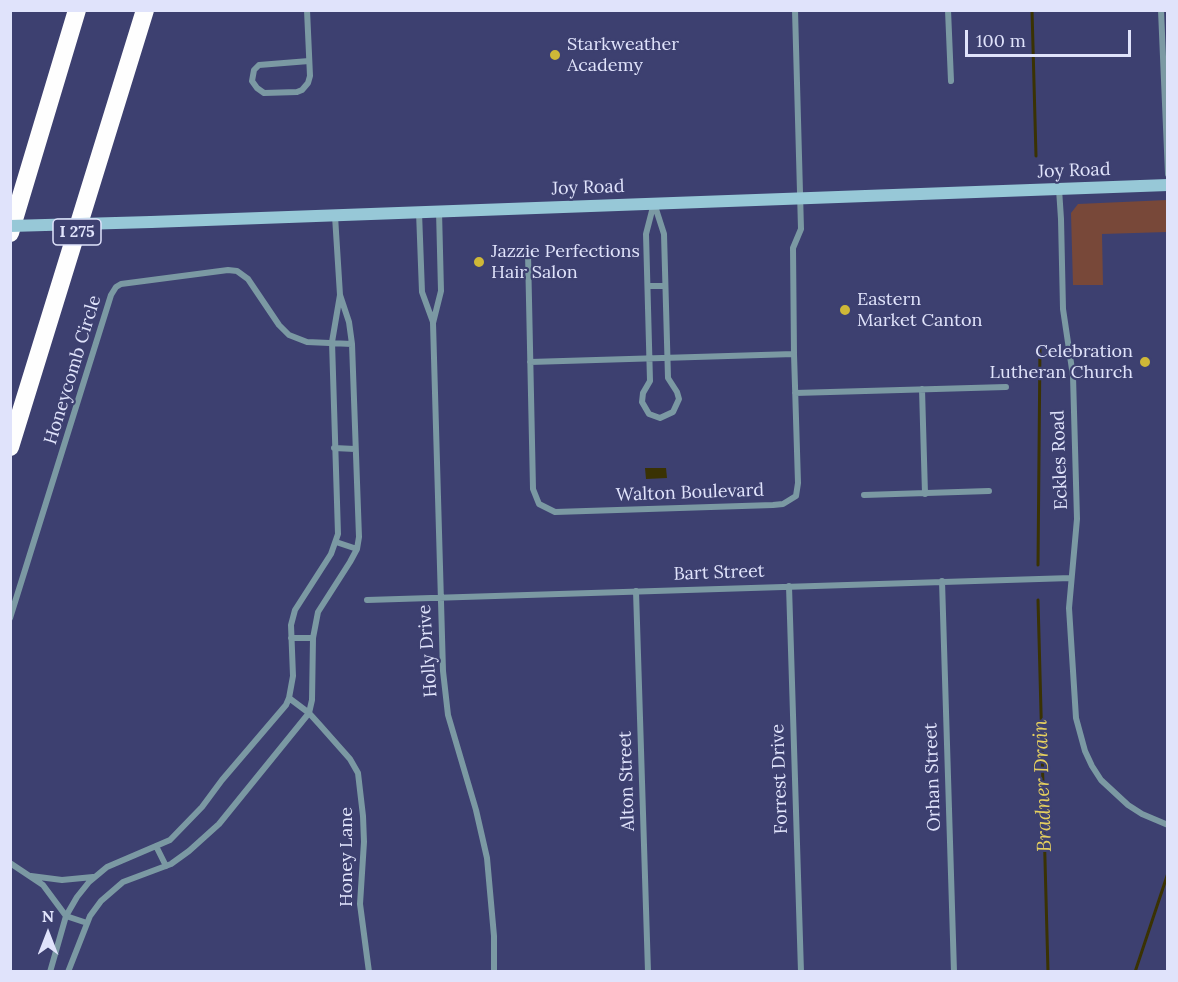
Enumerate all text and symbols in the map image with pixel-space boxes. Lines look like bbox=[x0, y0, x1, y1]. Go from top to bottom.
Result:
scale bar bbox=[968, 18, 1134, 56]
text: 100 m bbox=[976, 29, 1026, 52]
place label: Starkweather Academy bbox=[567, 34, 679, 76]
marker: Starkweather Academy bbox=[548, 48, 562, 62]
street label: Joy Road bbox=[1037, 159, 1111, 183]
street label: Joy Road bbox=[551, 176, 625, 200]
road number: I 275 bbox=[53, 219, 101, 245]
place label: Jazzie Perfections Hair Salon bbox=[491, 241, 640, 284]
marker: Jazzie Perfections Hair Salon bbox=[472, 255, 486, 269]
place label: Eastern Market Canton bbox=[857, 289, 982, 332]
street label: Honeycomb Circle bbox=[40, 293, 106, 447]
marker: Eastern Market Canton bbox=[838, 303, 852, 317]
place label: Celebration Lutheran Church bbox=[990, 341, 1133, 384]
marker: Celebration Lutheran Church bbox=[1138, 355, 1152, 369]
street label: Eckles Road bbox=[1047, 410, 1073, 510]
street label: Walton Boulevard bbox=[616, 480, 764, 506]
street label: Bart Street bbox=[673, 561, 765, 585]
street label: Holly Drive bbox=[414, 604, 442, 698]
water label: Bradner Drain bbox=[1029, 719, 1057, 853]
street label: Orhan Street bbox=[920, 722, 946, 832]
street label: Forrest Drive bbox=[767, 723, 793, 835]
street label: Alton Street bbox=[614, 730, 640, 832]
street label: Honey Lane bbox=[336, 807, 358, 907]
north arrow bbox=[18, 904, 78, 964]
text: N bbox=[42, 906, 54, 926]

